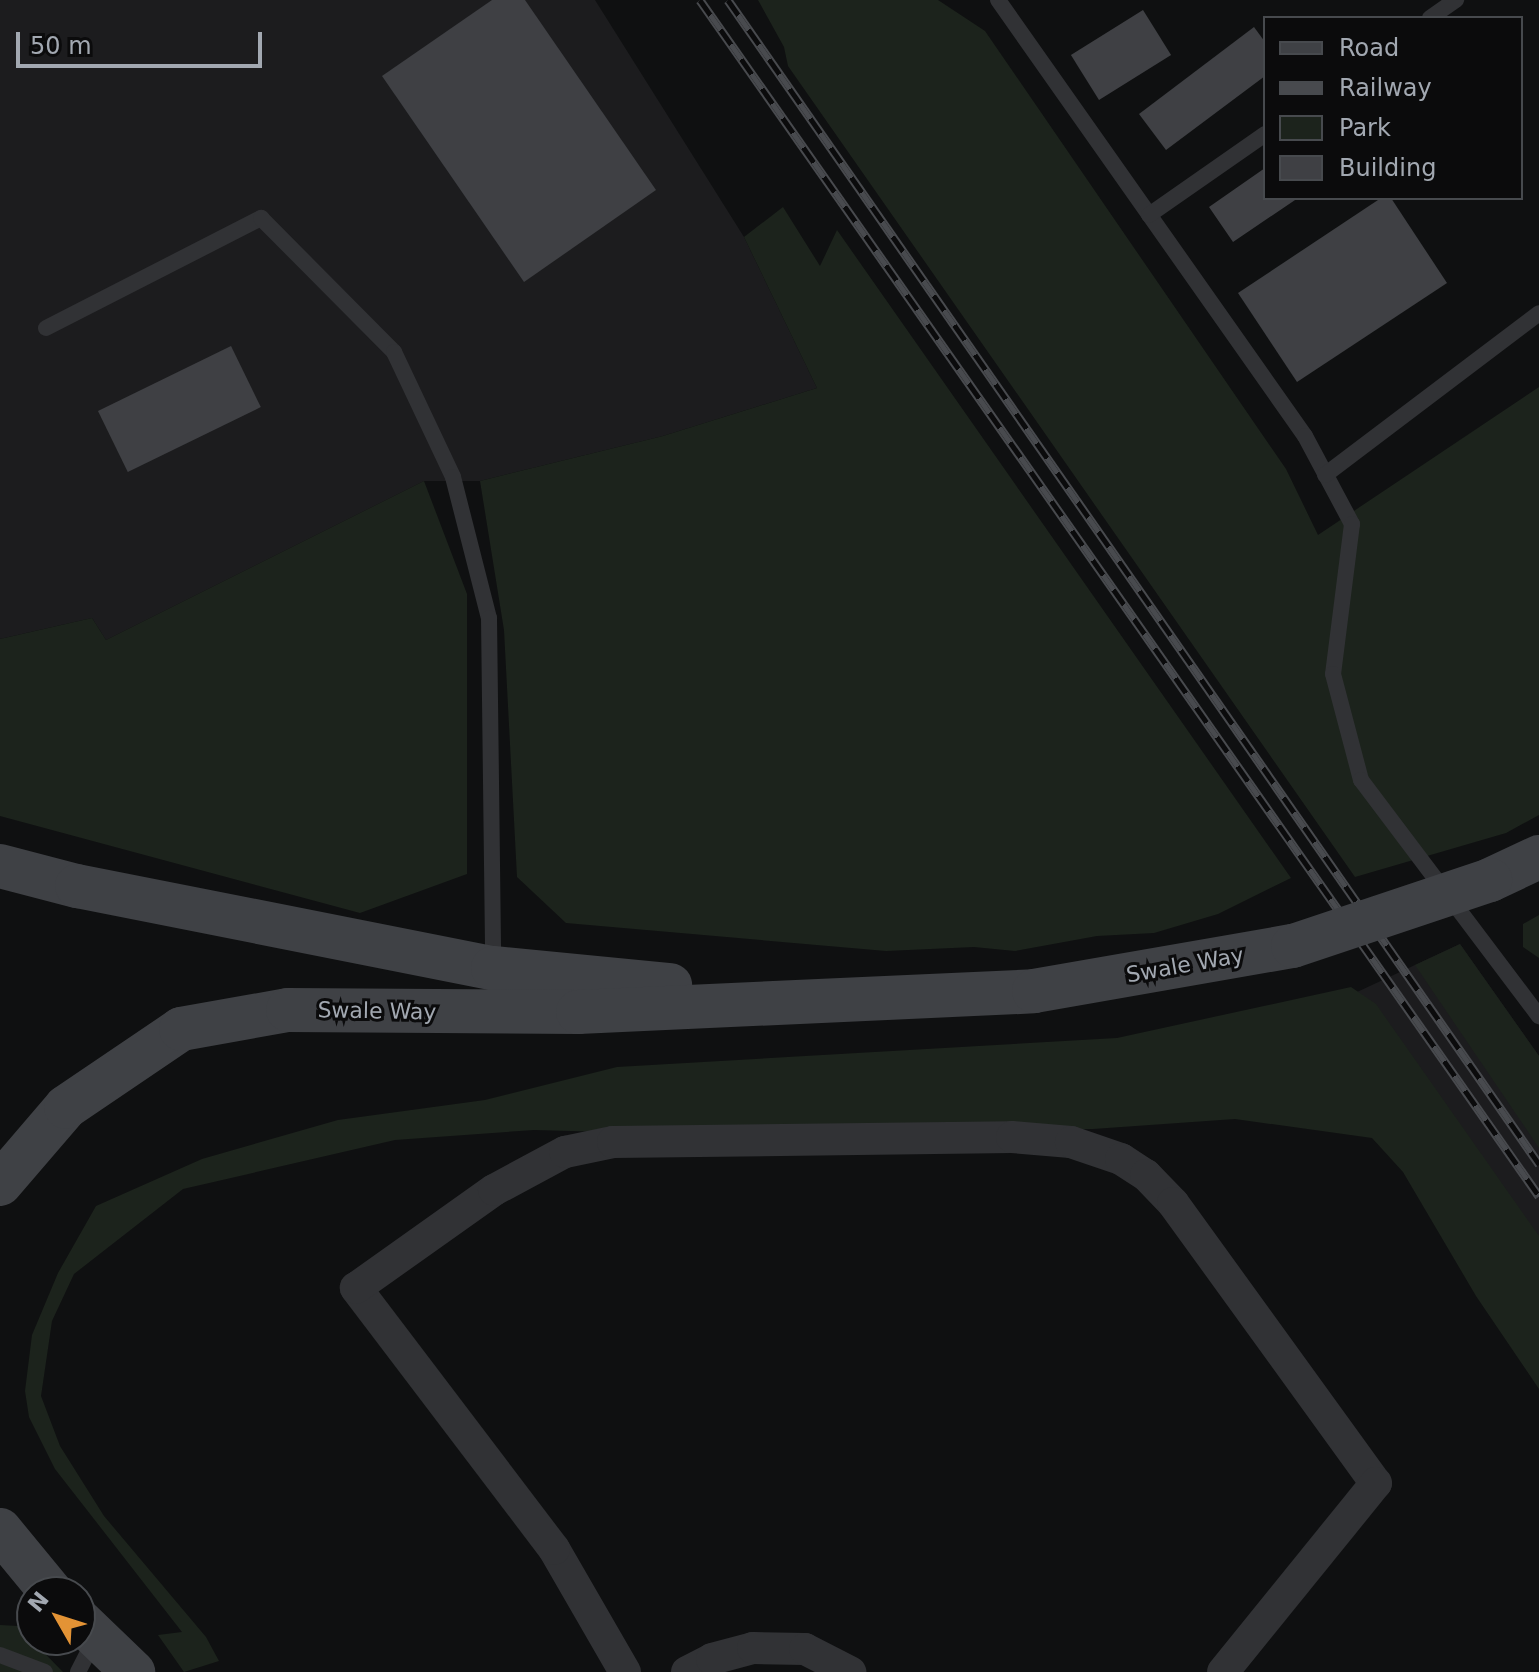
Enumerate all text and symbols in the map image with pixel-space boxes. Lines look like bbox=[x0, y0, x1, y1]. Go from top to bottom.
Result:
scale bar bbox=[20, 16, 266, 66]
legend bbox=[1263, 16, 1523, 200]
text: 50 m bbox=[30, 32, 92, 60]
text: Road bbox=[1339, 34, 1399, 62]
text: Railway bbox=[1339, 74, 1432, 102]
text: Park bbox=[1339, 114, 1391, 142]
text: Building bbox=[1339, 154, 1436, 182]
street label: Swale Way bbox=[1124, 942, 1246, 988]
street label: Swale Way bbox=[317, 997, 437, 1025]
north arrow bbox=[16, 1576, 96, 1656]
text: N bbox=[23, 1587, 54, 1617]

